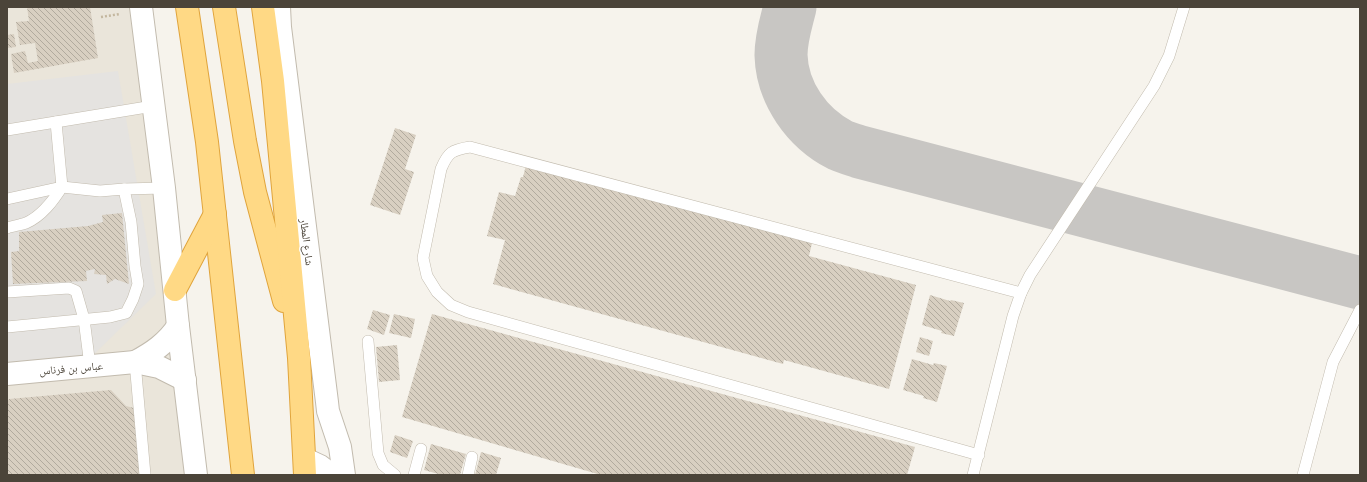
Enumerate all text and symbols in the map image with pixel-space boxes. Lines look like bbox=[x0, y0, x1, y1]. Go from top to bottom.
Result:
street label: شارع المطار bbox=[297, 217, 317, 266]
street label: عباس بن فرناس bbox=[38, 358, 104, 378]

